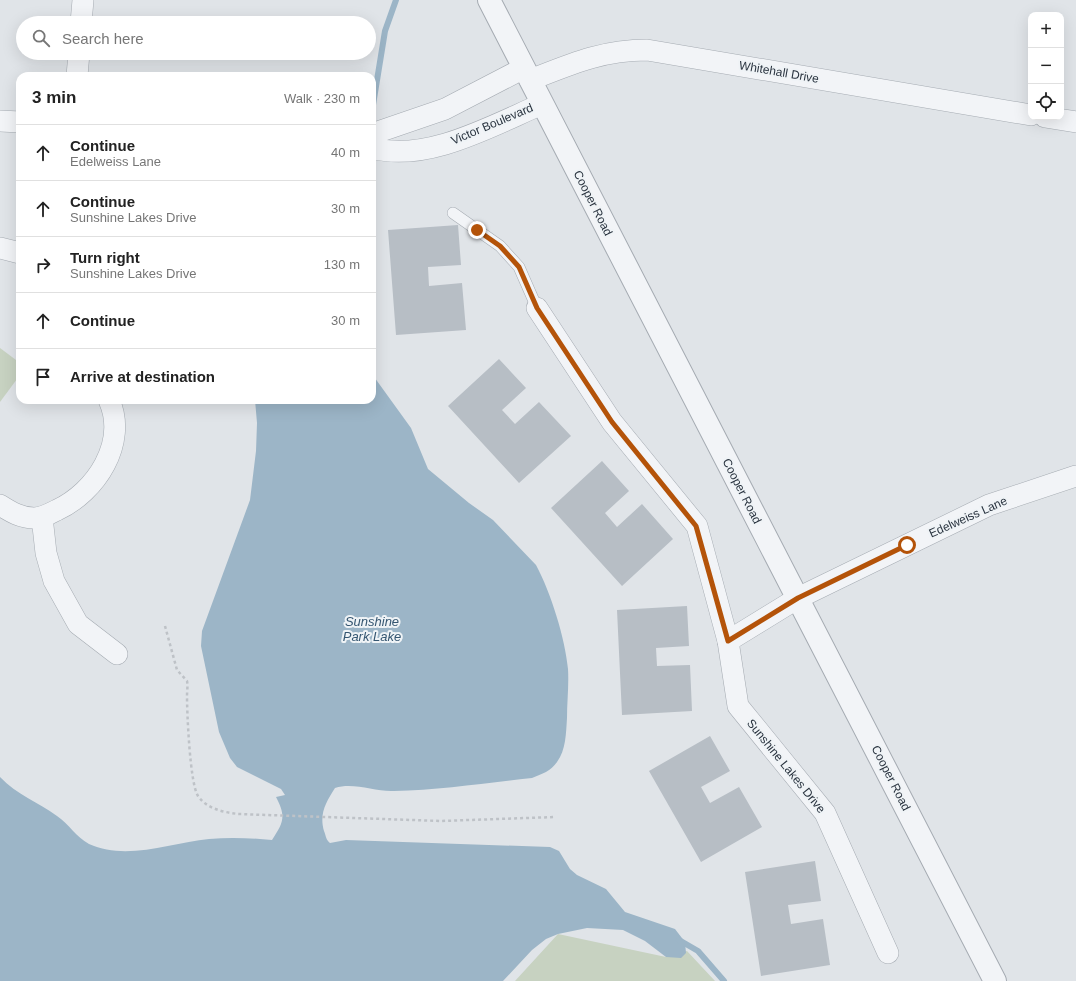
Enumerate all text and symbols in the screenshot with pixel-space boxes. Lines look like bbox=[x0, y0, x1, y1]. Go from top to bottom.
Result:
map controls bbox=[1028, 12, 1064, 120]
button: + bbox=[1028, 12, 1064, 48]
search box bbox=[16, 16, 376, 60]
icon: search bbox=[30, 27, 52, 49]
text: Search here bbox=[62, 30, 144, 47]
button: − bbox=[1028, 48, 1064, 84]
street label: Whitehall Drive bbox=[738, 58, 820, 86]
button: locate bbox=[1028, 84, 1064, 120]
text: 3 min bbox=[32, 88, 76, 107]
text: Walk · 230 m bbox=[284, 91, 360, 106]
street label: Victor Boulevard bbox=[449, 100, 535, 148]
text: Continue bbox=[70, 137, 135, 154]
icon: ahead bbox=[32, 142, 54, 164]
text: 40 m bbox=[331, 145, 360, 160]
text: Edelweiss Lane bbox=[70, 154, 161, 169]
street label: Cooper Road bbox=[571, 168, 615, 238]
text: Continue bbox=[70, 193, 135, 210]
icon: ahead bbox=[32, 198, 54, 220]
text: 30 m bbox=[331, 201, 360, 216]
text: Sunshine Lakes Drive bbox=[70, 210, 196, 225]
route end bbox=[468, 221, 486, 239]
text: Turn right bbox=[70, 249, 140, 266]
icon: right bbox=[32, 254, 54, 276]
text: 130 m bbox=[324, 257, 360, 272]
text: Sunshine Lakes Drive bbox=[70, 266, 196, 281]
icon: ahead bbox=[32, 310, 54, 332]
text: Continue bbox=[70, 312, 135, 329]
text: 30 m bbox=[331, 313, 360, 328]
icon: arrive bbox=[32, 366, 54, 388]
text: Arrive at destination bbox=[70, 368, 215, 385]
street label: Cooper Road bbox=[720, 456, 764, 526]
street label: Edelweiss Lane bbox=[927, 493, 1010, 540]
route start bbox=[898, 536, 916, 554]
water label: Sunshine Park Lake bbox=[343, 614, 401, 644]
street label: Sunshine Lakes Drive bbox=[744, 716, 828, 816]
street label: Cooper Road bbox=[869, 743, 913, 813]

